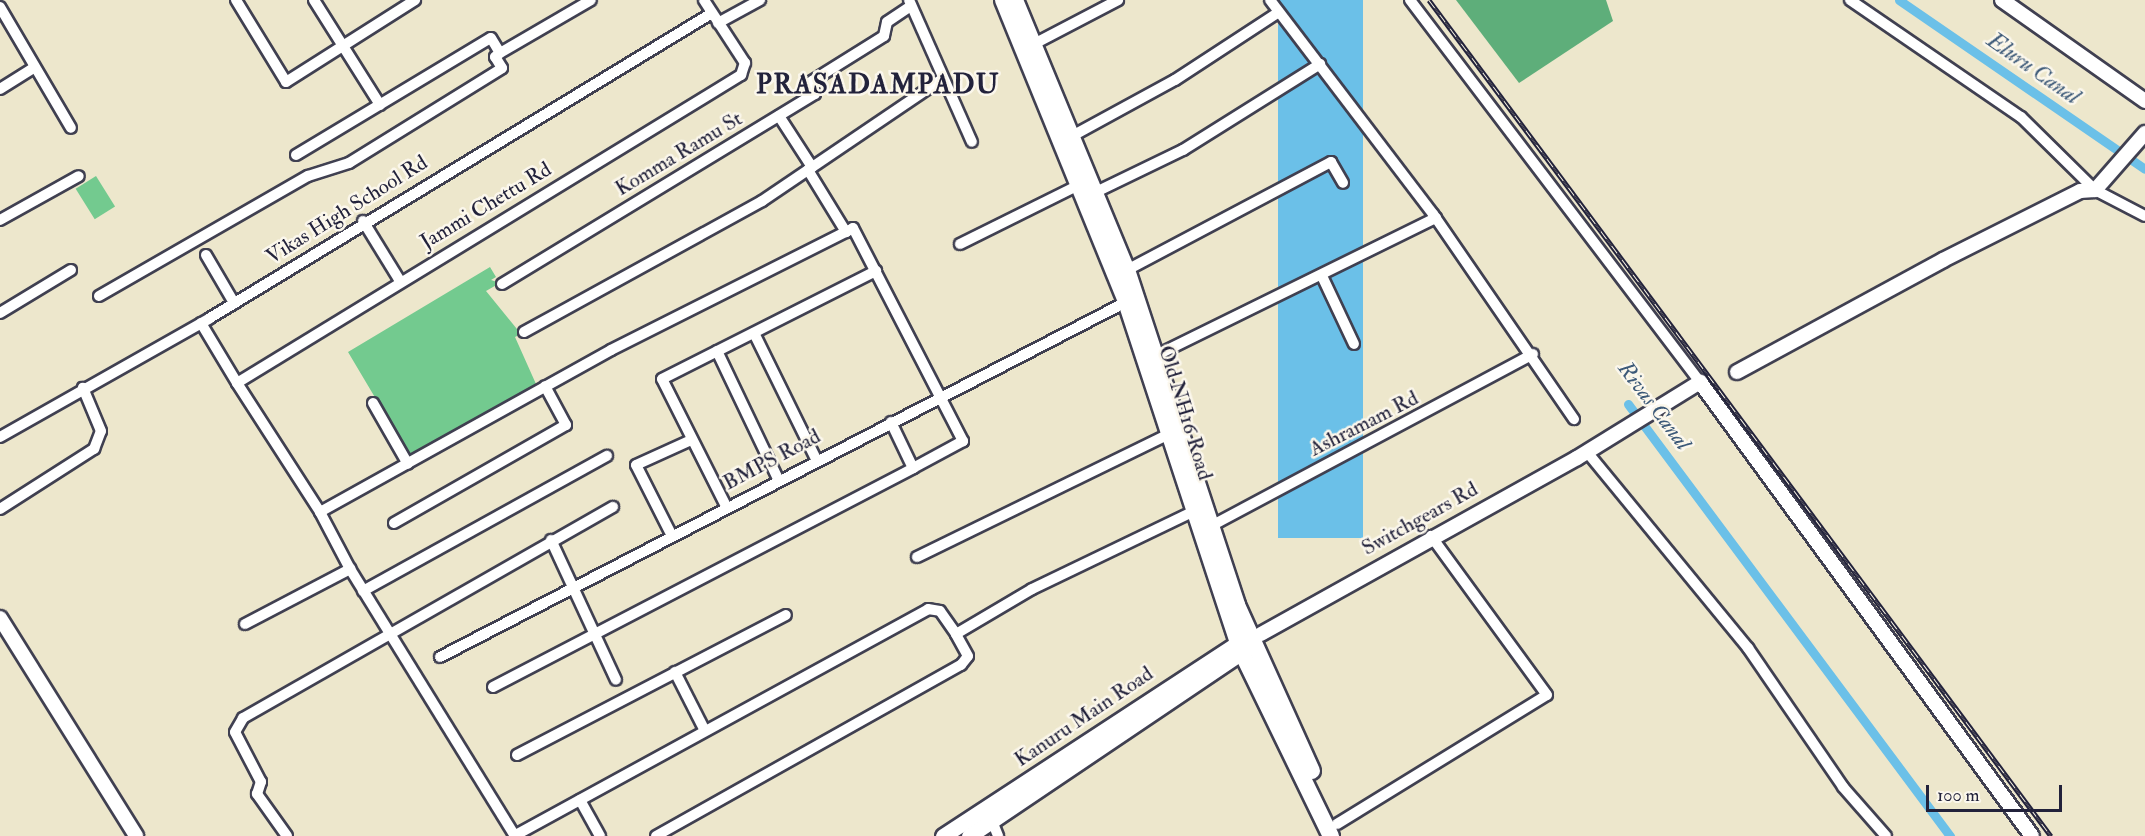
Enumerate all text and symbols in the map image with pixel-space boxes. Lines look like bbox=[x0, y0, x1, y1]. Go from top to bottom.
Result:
water label: Eluru Canal bbox=[1982, 28, 2084, 110]
district label: PRASADAMPADU bbox=[756, 69, 1000, 101]
street label: Komma Ramu St bbox=[611, 106, 747, 202]
street label: Vikas High School Rd bbox=[262, 150, 432, 270]
street label: Jammi Chettu Rd bbox=[416, 157, 556, 255]
street label: Old NH16 Road bbox=[1153, 343, 1217, 483]
water label: Rivas Canal bbox=[1612, 356, 1696, 456]
street label: Ashramam Rd bbox=[1305, 386, 1423, 462]
street label: BMPS Road bbox=[719, 424, 825, 496]
street label: Switchgears Rd bbox=[1358, 477, 1482, 561]
street label: Kanuru Main Road bbox=[1010, 661, 1158, 773]
scale bar bbox=[1929, 773, 2066, 811]
text: 100 m bbox=[1937, 784, 1980, 807]

